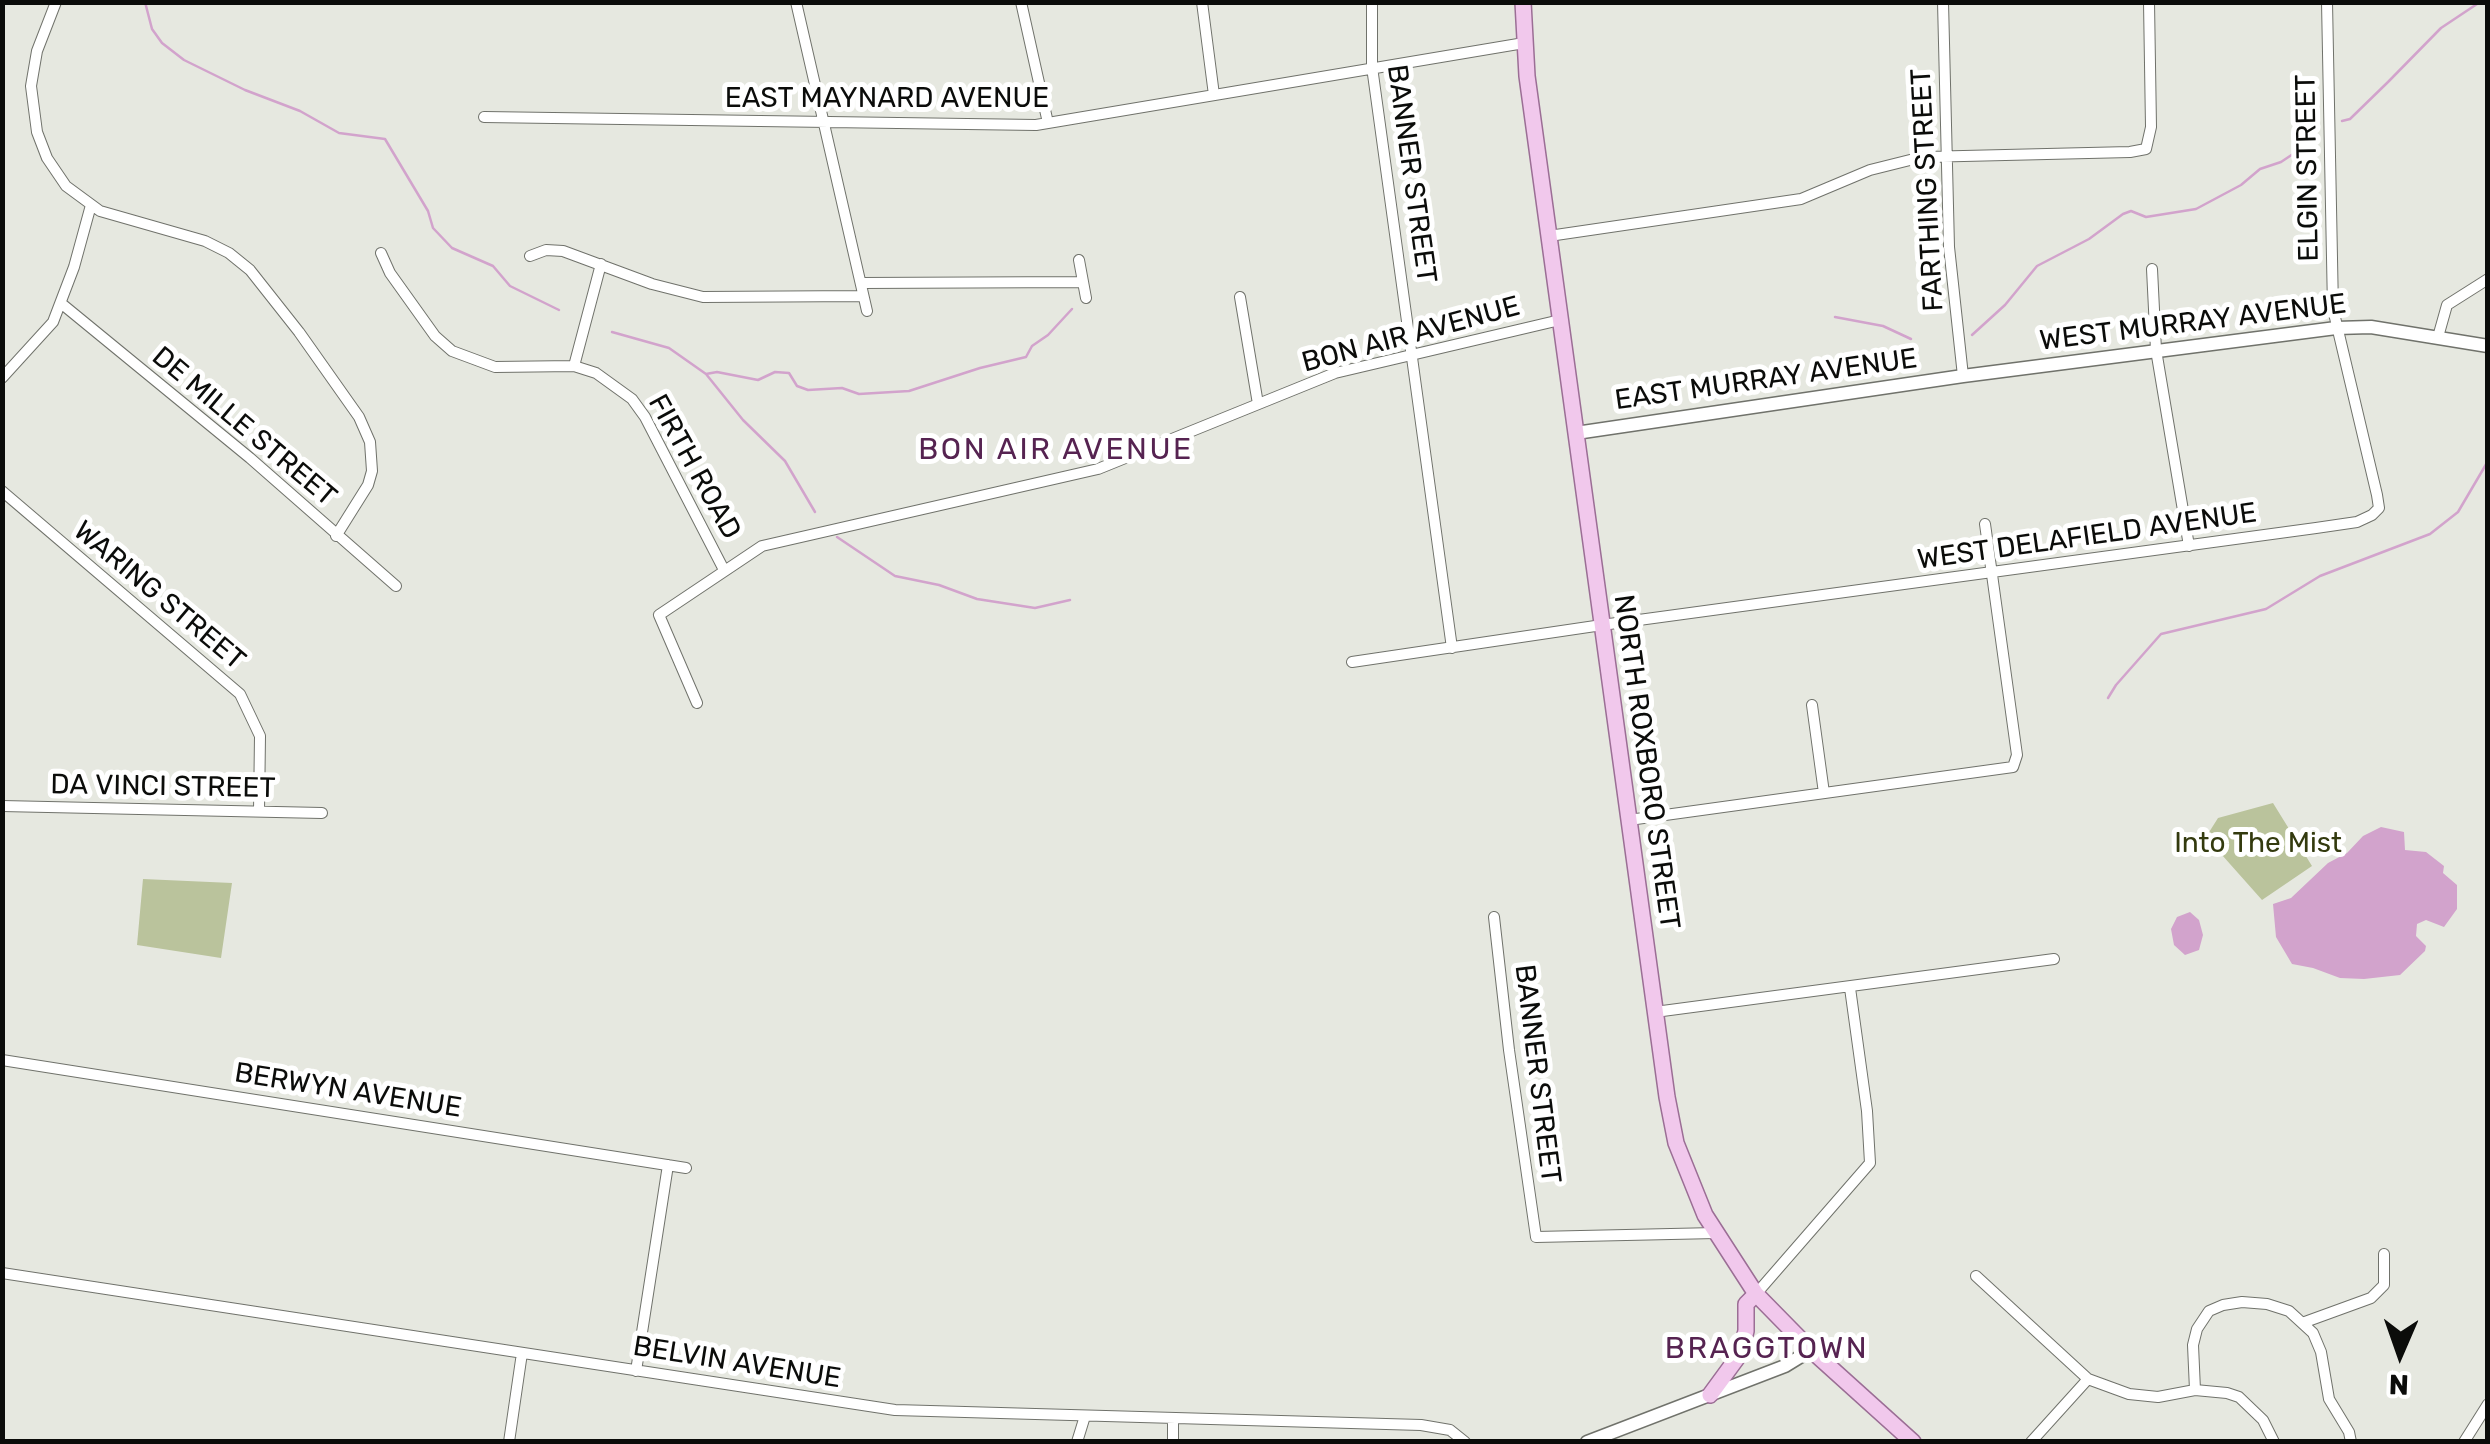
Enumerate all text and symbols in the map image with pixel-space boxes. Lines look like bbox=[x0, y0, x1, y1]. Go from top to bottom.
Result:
street label: BANNER STREET bbox=[1379, 63, 1443, 285]
street label: FARTHING STREET bbox=[1905, 68, 1951, 312]
street label: ELGIN STREET bbox=[2290, 74, 2326, 262]
street label: EAST MAYNARD AVENUE bbox=[725, 82, 1049, 116]
street label: WEST MURRAY AVENUE bbox=[2038, 288, 2348, 358]
street label: BON AIR AVENUE bbox=[1298, 290, 1524, 380]
street label: DE MILLE STREET bbox=[145, 340, 343, 514]
street label: EAST MURRAY AVENUE bbox=[1613, 342, 1919, 418]
street label: FIRTH ROAD bbox=[640, 389, 748, 545]
district label: BON AIR AVENUE bbox=[918, 432, 1194, 468]
street label: WEST DELAFIELD AVENUE bbox=[1915, 497, 2259, 577]
street label: WARING STREET bbox=[66, 514, 252, 678]
street label: NORTH ROXBORO STREET bbox=[1606, 592, 1686, 932]
street label: DA VINCI STREET bbox=[50, 768, 276, 806]
park label: Into The Mist bbox=[2174, 827, 2342, 861]
street label: BANNER STREET bbox=[1507, 963, 1567, 1185]
street label: BERWYN AVENUE bbox=[232, 1056, 464, 1126]
north arrow bbox=[2350, 1304, 2450, 1404]
street label: BELVIN AVENUE bbox=[631, 1330, 843, 1396]
district label: BRAGGTOWN bbox=[1665, 1331, 1869, 1367]
text: N bbox=[2388, 1368, 2410, 1401]

